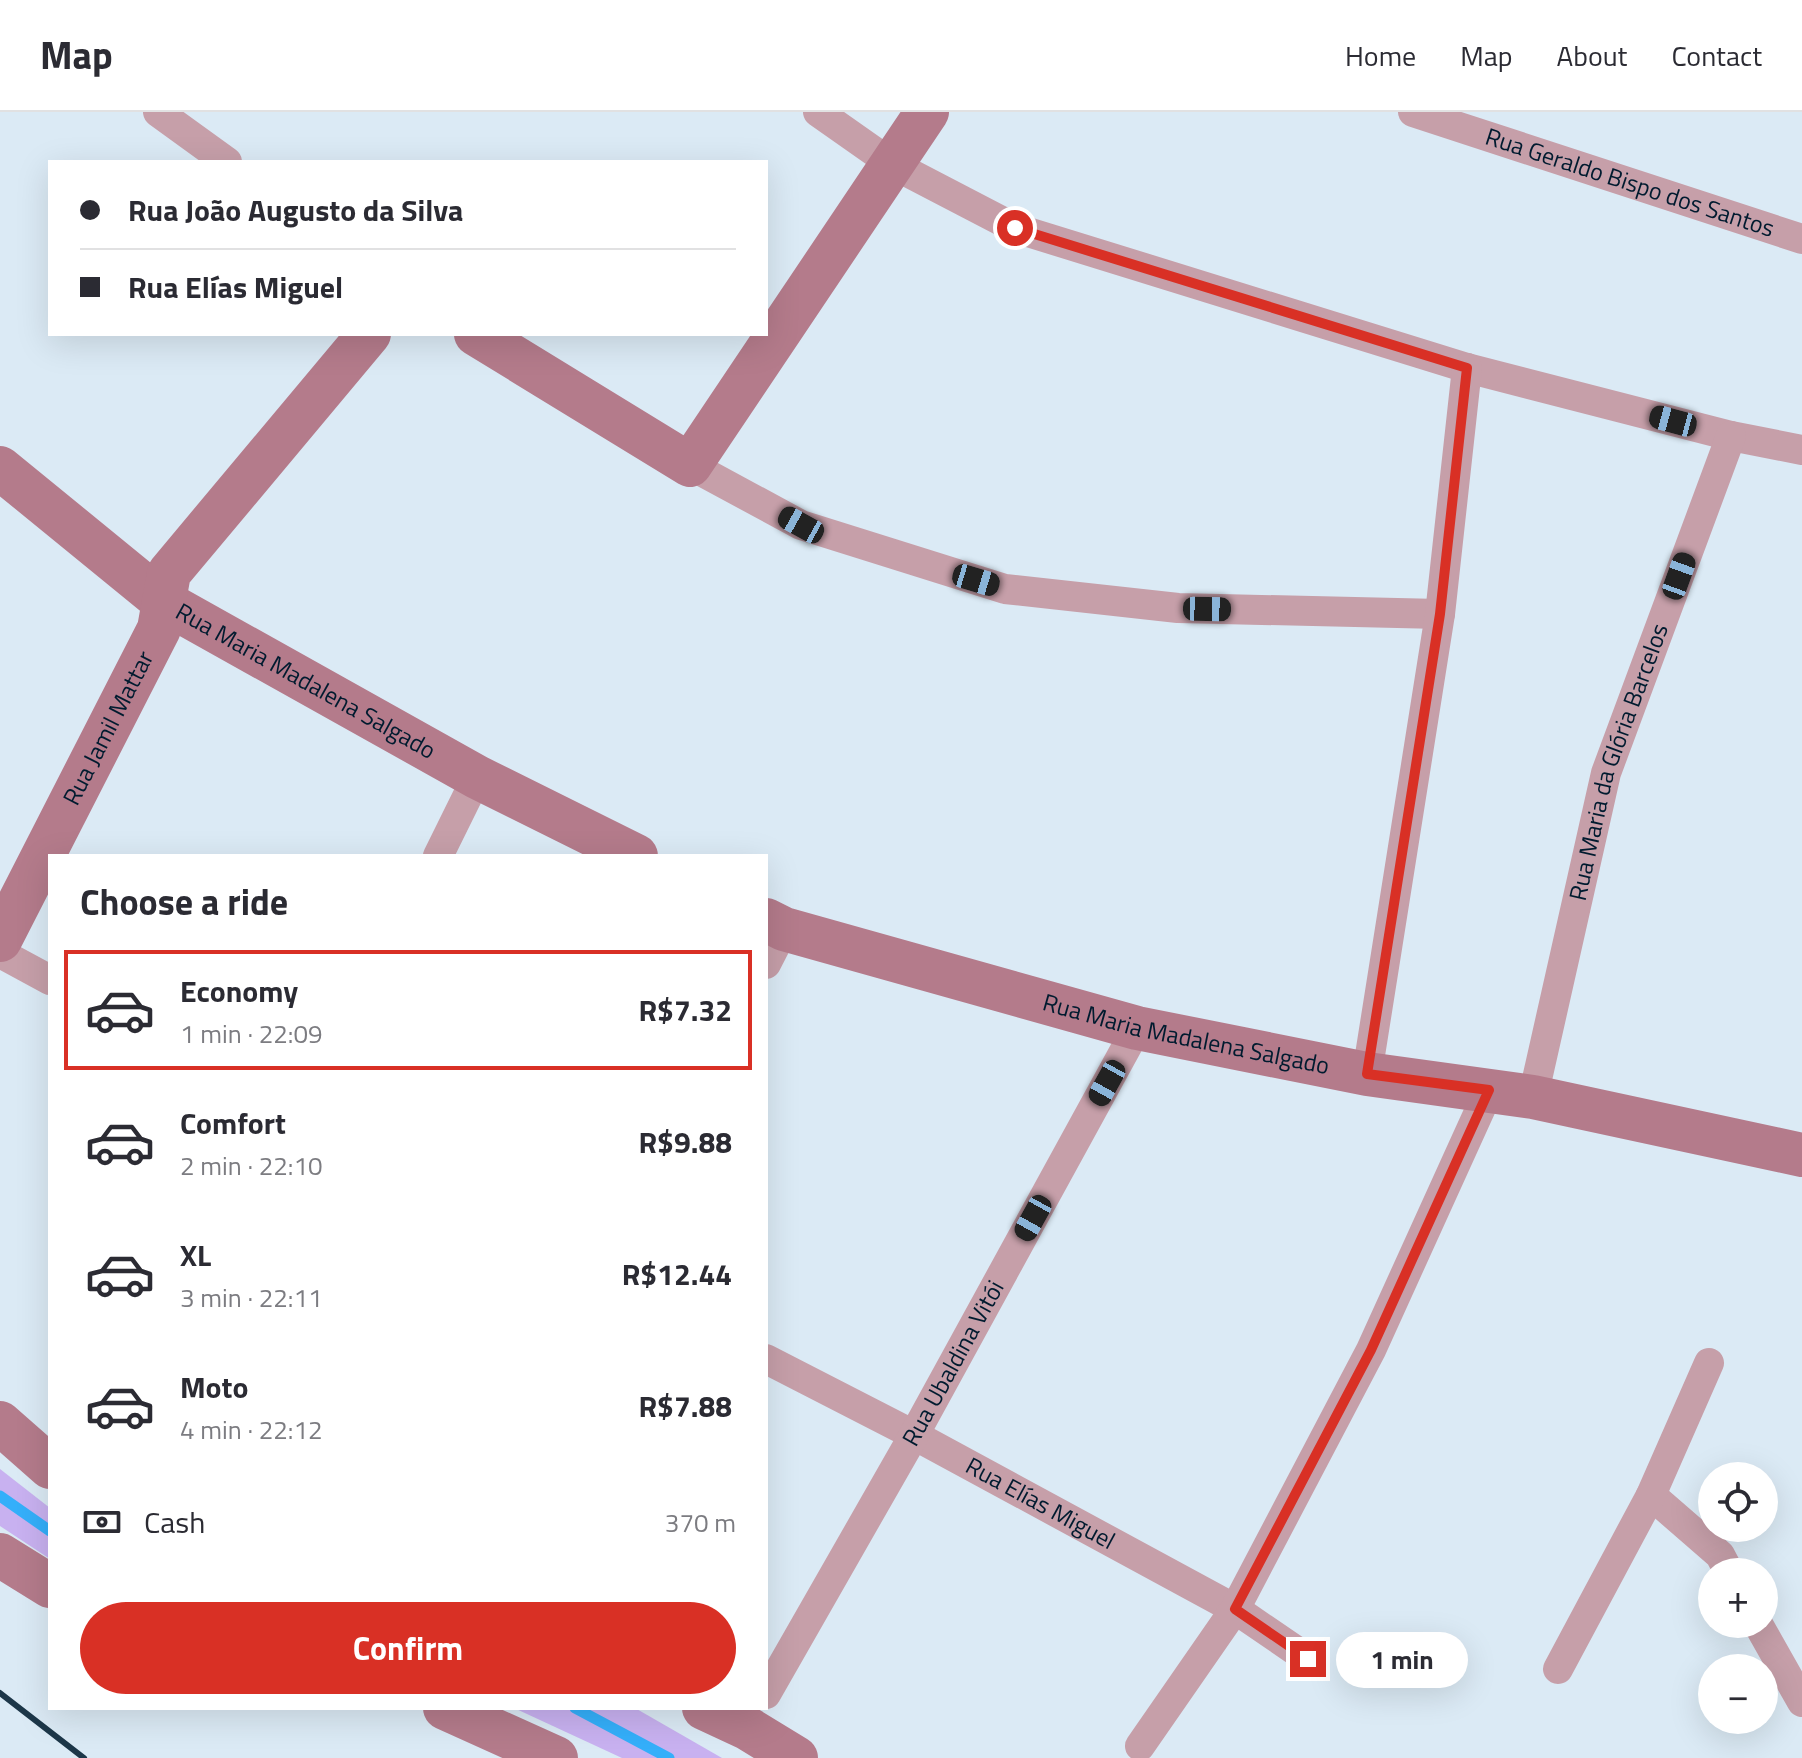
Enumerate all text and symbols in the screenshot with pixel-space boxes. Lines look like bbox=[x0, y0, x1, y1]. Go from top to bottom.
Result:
text: Map bbox=[40, 26, 113, 84]
text: Home bbox=[1345, 34, 1416, 77]
text: Map bbox=[1460, 34, 1513, 77]
text: About bbox=[1557, 34, 1627, 77]
text: Contact bbox=[1671, 34, 1762, 77]
street label: Rua Geraldo Bispo dos Santos bbox=[1481, 118, 1779, 246]
text: Rua João Augusto da Silva bbox=[128, 187, 463, 233]
route start bbox=[997, 210, 1033, 246]
text: Rua Elías Miguel bbox=[128, 264, 343, 310]
car bbox=[1647, 403, 1699, 439]
car bbox=[774, 503, 828, 547]
car bbox=[1660, 549, 1698, 603]
car bbox=[950, 562, 1002, 598]
street label: Rua Maria Madalena Salgado bbox=[169, 593, 443, 768]
car bbox=[1183, 597, 1231, 621]
street label: Rua Maria da Glória Barcelos bbox=[1559, 618, 1677, 904]
street label: Rua Jamil Mattar bbox=[53, 644, 162, 811]
text: Choose a ride bbox=[80, 874, 288, 929]
text: Economy bbox=[180, 968, 298, 1014]
icon: car bbox=[84, 974, 156, 1046]
street label: Rua Maria Madalena Salgado bbox=[1039, 983, 1333, 1083]
text: R$7.32 bbox=[639, 987, 732, 1033]
text: 1 min · 22:09 bbox=[180, 1014, 323, 1053]
car bbox=[1085, 1056, 1129, 1110]
text: Comfort bbox=[180, 1100, 286, 1146]
icon: car bbox=[84, 1106, 156, 1178]
text: R$9.88 bbox=[639, 1119, 732, 1165]
text: 2 min · 22:10 bbox=[180, 1146, 323, 1185]
car bbox=[1011, 1191, 1055, 1245]
text: XL bbox=[180, 1232, 211, 1278]
icon: car bbox=[84, 1238, 156, 1310]
text: R$12.44 bbox=[622, 1251, 732, 1297]
street label: Rua Ubaldina Vitói bbox=[892, 1273, 1012, 1452]
text: 3 min · 22:11 bbox=[180, 1278, 323, 1317]
text: Moto bbox=[180, 1364, 248, 1410]
icon: car bbox=[84, 1370, 156, 1442]
text: R$7.88 bbox=[639, 1383, 732, 1429]
text: 4 min · 22:12 bbox=[180, 1410, 323, 1449]
street label: Rua Elías Miguel bbox=[959, 1447, 1122, 1558]
map controls bbox=[1698, 1462, 1778, 1734]
button: locate bbox=[1698, 1462, 1778, 1542]
text: Cash bbox=[144, 1499, 205, 1545]
icon: cash bbox=[80, 1500, 124, 1544]
text: 370 m bbox=[665, 1503, 736, 1542]
button: + bbox=[1698, 1558, 1778, 1638]
button: Confirm bbox=[80, 1602, 736, 1694]
callout: 1 min bbox=[1336, 1631, 1468, 1687]
text: 1 min bbox=[1370, 1640, 1434, 1679]
route end bbox=[1290, 1641, 1326, 1677]
button: − bbox=[1698, 1654, 1778, 1734]

